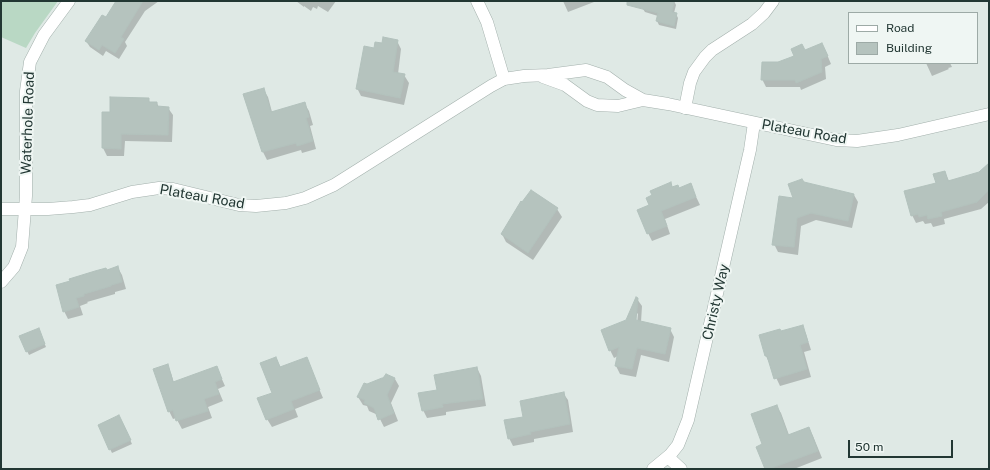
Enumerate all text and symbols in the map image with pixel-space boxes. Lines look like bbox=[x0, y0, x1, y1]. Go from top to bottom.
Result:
legend bbox=[848, 12, 978, 64]
text: Road bbox=[886, 21, 914, 35]
text: Building bbox=[886, 41, 932, 55]
street label: Waterhole Road bbox=[18, 71, 38, 175]
street label: Plateau Road bbox=[760, 116, 848, 148]
street label: Plateau Road bbox=[158, 181, 246, 213]
street label: Christy Way bbox=[699, 262, 733, 342]
scale bar bbox=[850, 432, 955, 458]
text: 50 m bbox=[855, 440, 883, 454]

